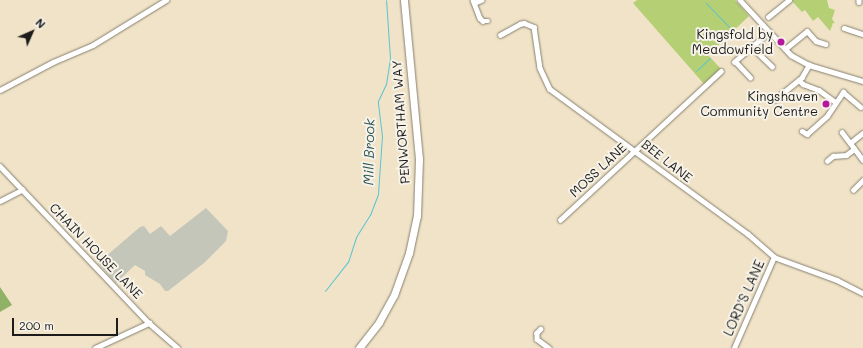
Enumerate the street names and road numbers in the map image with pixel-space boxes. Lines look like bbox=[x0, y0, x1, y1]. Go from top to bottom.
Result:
street label: PENWORTHAM WAY bbox=[389, 60, 413, 184]
street label: BEE LANE bbox=[639, 136, 695, 186]
street label: MOSS LANE bbox=[566, 140, 630, 200]
street label: CHAIN HOUSE LANE bbox=[46, 200, 146, 302]
street label: LORD'S LANE bbox=[720, 258, 768, 338]

